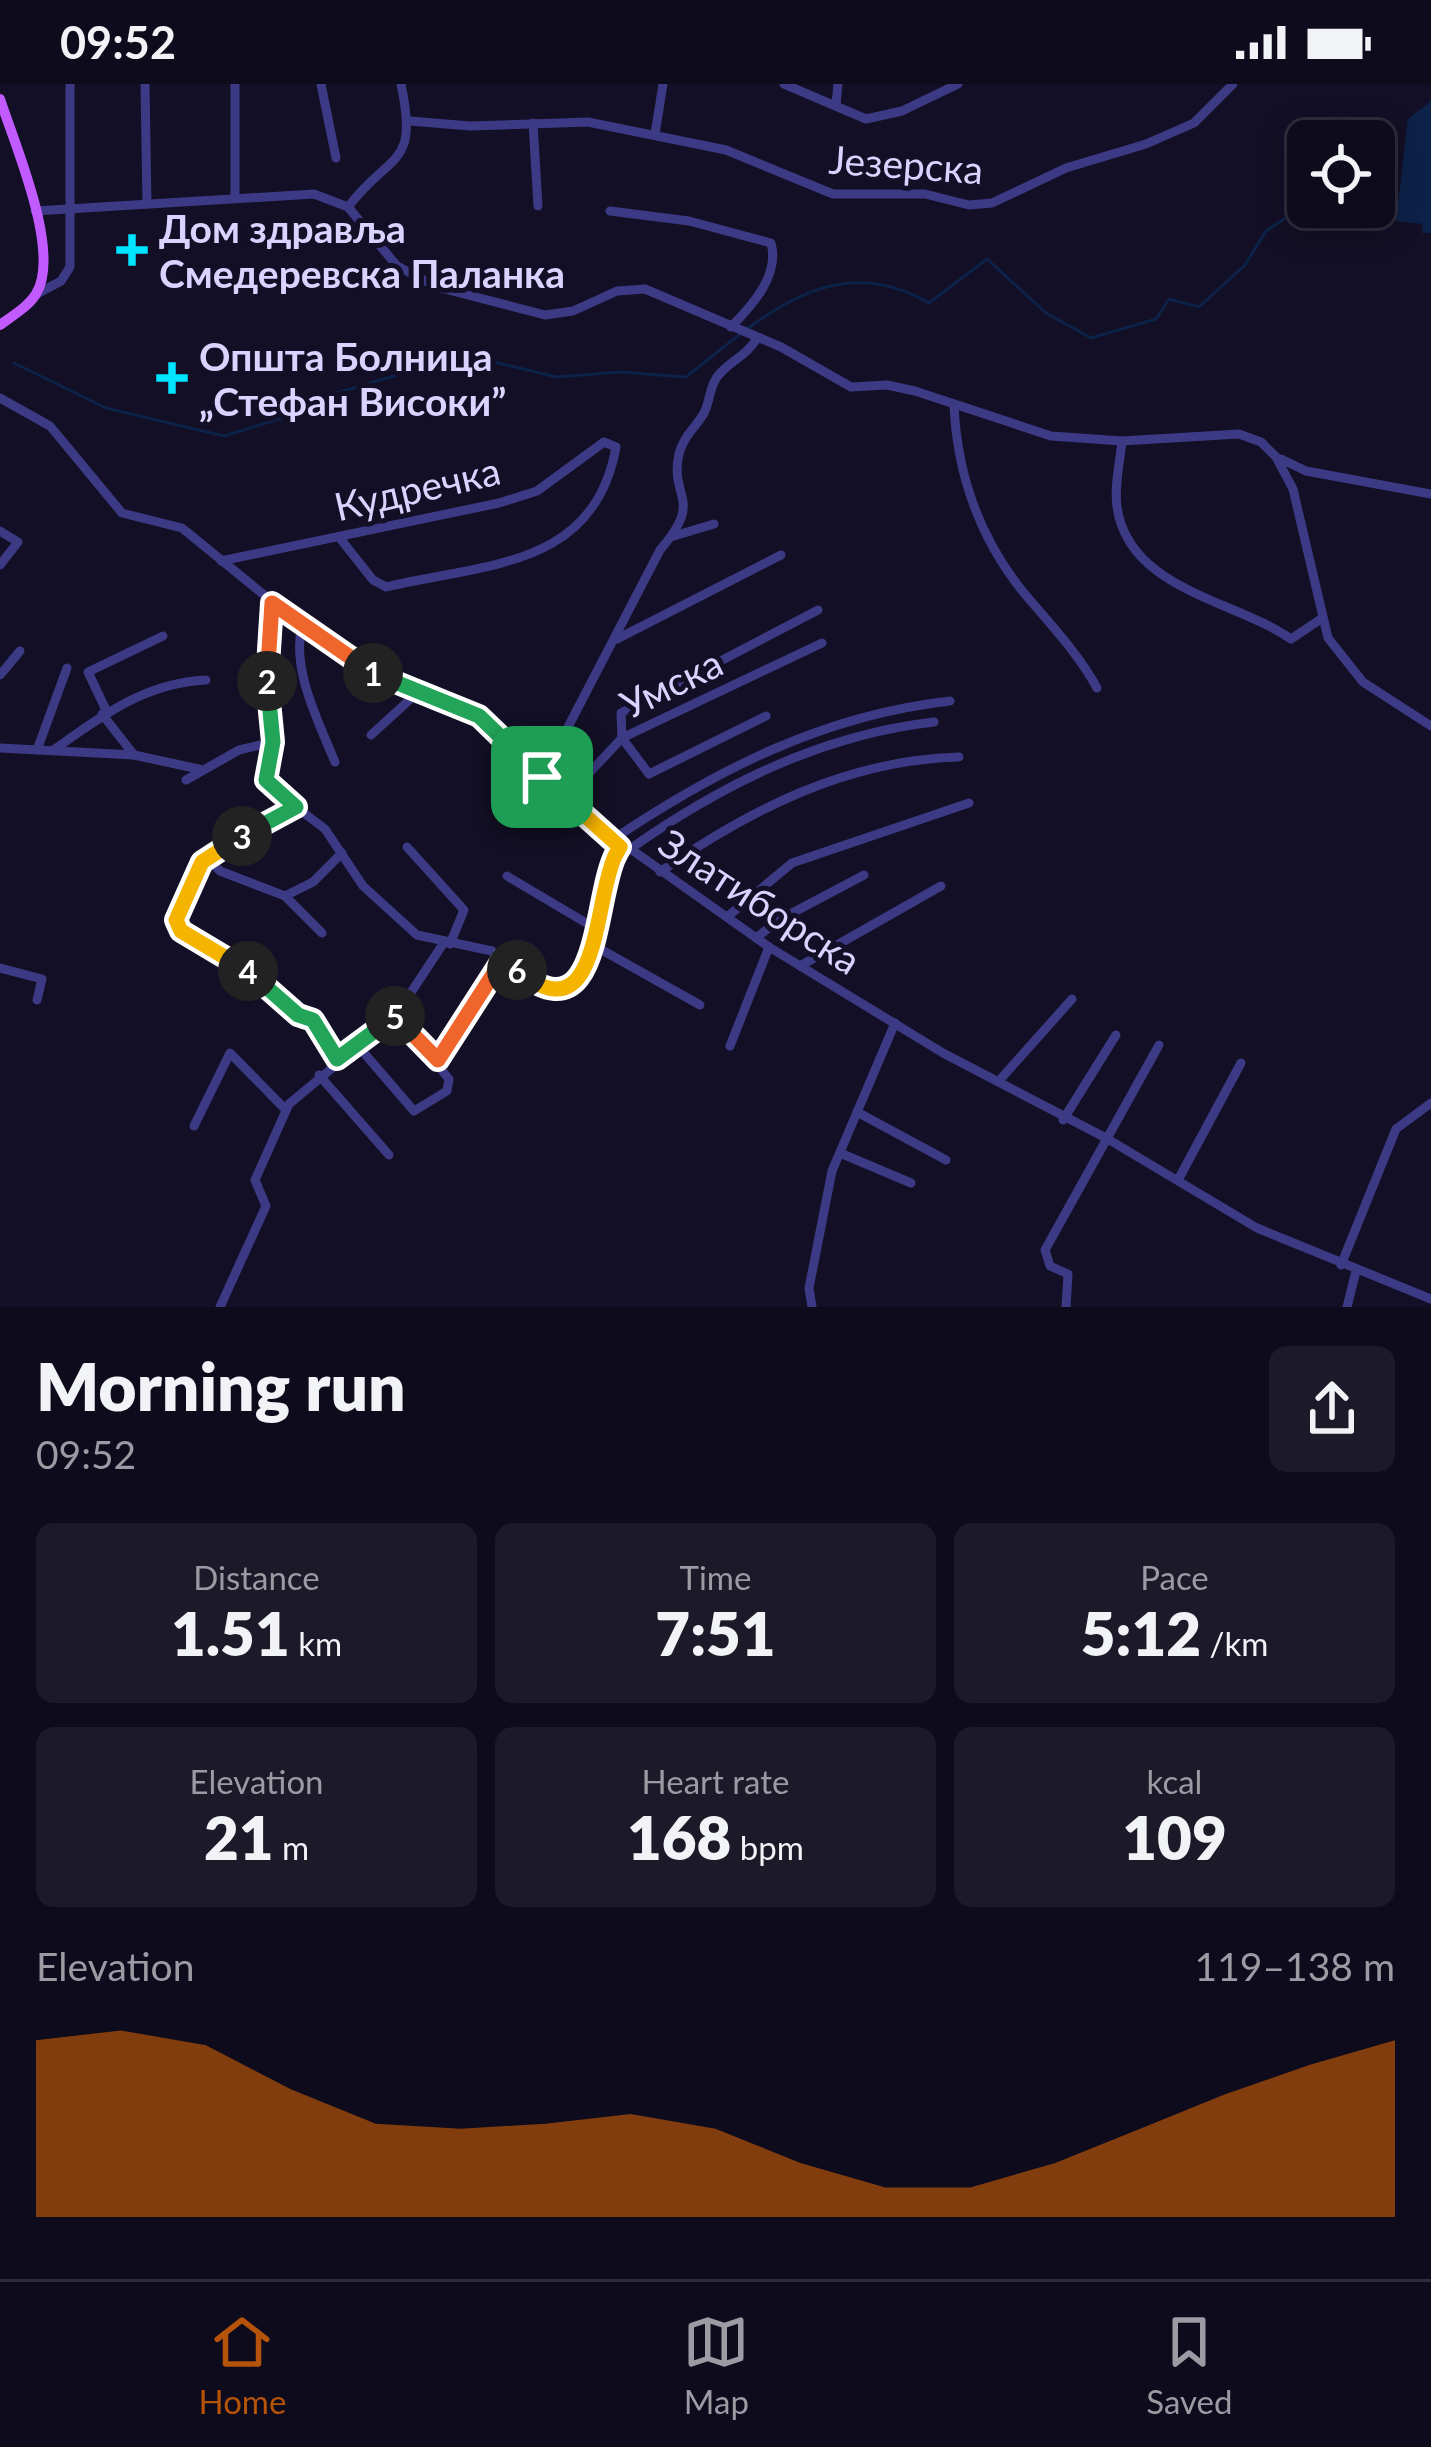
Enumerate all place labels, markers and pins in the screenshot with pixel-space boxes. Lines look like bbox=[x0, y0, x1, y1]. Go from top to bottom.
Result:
place label: Дом здравља Смедеревска Паланка bbox=[159, 205, 565, 296]
marker: Дом здравља Смедеревска Паланка bbox=[116, 234, 148, 266]
place label: Општа Болница „Стефан Високи” bbox=[199, 333, 506, 424]
marker: Општа Болница „Стефан Високи” bbox=[156, 362, 188, 394]
pin: 1 bbox=[343, 643, 403, 703]
pin: 2 bbox=[237, 651, 297, 711]
pin bbox=[491, 726, 593, 828]
pin: 3 bbox=[212, 806, 272, 866]
pin: 6 bbox=[487, 940, 547, 1000]
pin: 4 bbox=[218, 941, 278, 1001]
pin: 5 bbox=[365, 986, 425, 1046]

